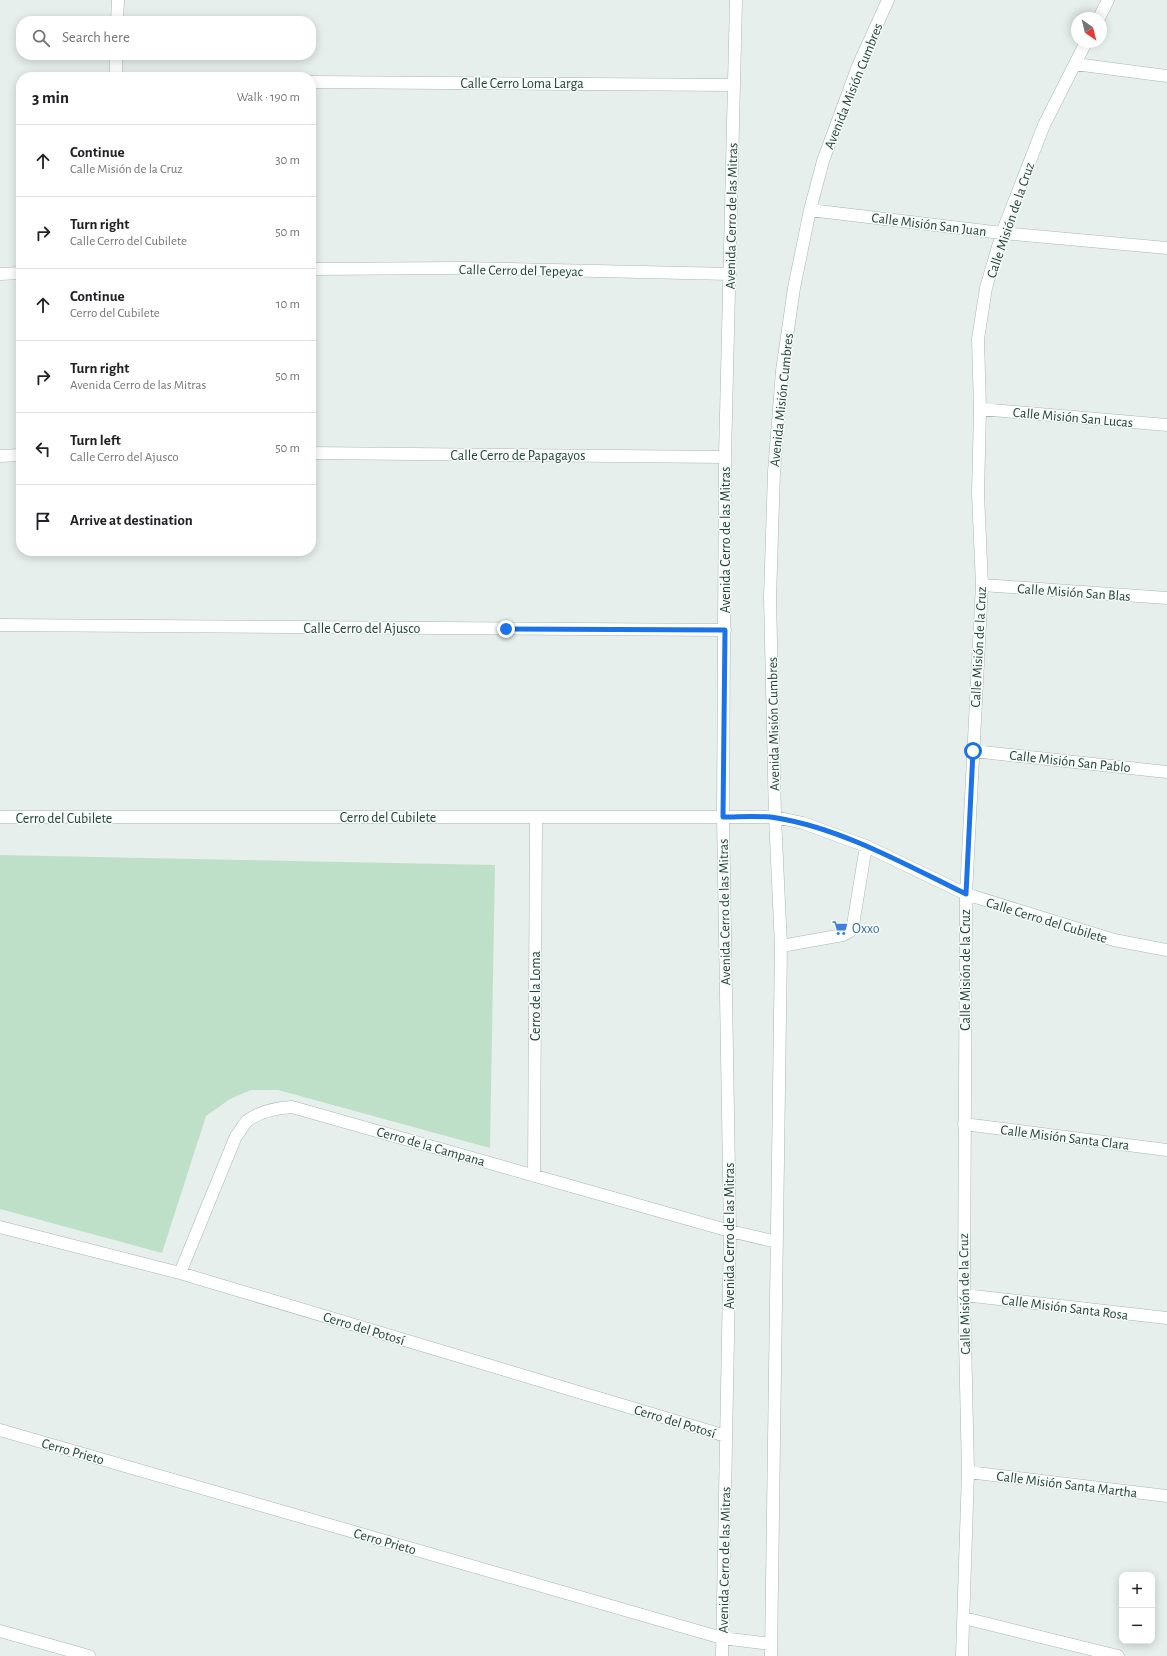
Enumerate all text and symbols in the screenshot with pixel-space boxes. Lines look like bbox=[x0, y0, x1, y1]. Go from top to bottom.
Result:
north arrow bbox=[1071, 12, 1107, 48]
search box bbox=[16, 16, 316, 60]
street label: Avenida Misión Cumbres bbox=[822, 21, 886, 151]
icon: search bbox=[30, 27, 52, 49]
text: Search here bbox=[62, 30, 130, 45]
street label: Calle Cerro Loma Larga bbox=[460, 77, 584, 91]
text: 3 min bbox=[32, 89, 69, 106]
text: Walk · 190 m bbox=[237, 91, 300, 104]
street label: Avenida Cerro de las Mitras bbox=[724, 143, 740, 289]
text: Continue bbox=[70, 145, 125, 160]
icon: ahead bbox=[32, 150, 54, 172]
text: 30 m bbox=[275, 154, 300, 167]
street label: Calle Misión de la Cruz bbox=[985, 160, 1037, 280]
text: Calle Misión de la Cruz bbox=[70, 163, 183, 176]
street label: Calle Misión San Juan bbox=[871, 211, 987, 239]
text: Turn right bbox=[70, 217, 129, 232]
icon: right bbox=[32, 222, 54, 244]
text: 50 m bbox=[275, 226, 300, 239]
text: Calle Cerro del Cubilete bbox=[70, 235, 187, 248]
street label: Calle Cerro del Tepeyac bbox=[459, 263, 584, 279]
text: Continue bbox=[70, 289, 125, 304]
icon: ahead bbox=[32, 294, 54, 316]
text: 10 m bbox=[276, 298, 300, 311]
text: Cerro del Cubilete bbox=[70, 307, 160, 320]
street label: Avenida Misión Cumbres bbox=[768, 333, 796, 468]
text: Turn right bbox=[70, 361, 129, 376]
icon: right bbox=[32, 366, 54, 388]
text: 50 m bbox=[275, 370, 300, 383]
text: Avenida Cerro de las Mitras bbox=[70, 379, 206, 392]
street label: Calle Misión San Lucas bbox=[1012, 406, 1134, 430]
text: Turn left bbox=[70, 433, 121, 448]
icon: left bbox=[32, 438, 54, 460]
text: 50 m bbox=[275, 442, 300, 455]
street label: Calle Cerro de Papagayos bbox=[451, 449, 585, 463]
text: Calle Cerro del Ajusco bbox=[70, 451, 179, 464]
street label: Avenida Cerro de las Mitras bbox=[719, 467, 733, 613]
icon: arrive bbox=[32, 510, 54, 532]
text: Arrive at destination bbox=[70, 513, 193, 528]
street label: Calle Misión San Blas bbox=[1017, 582, 1131, 604]
street label: Calle Misión de la Cruz bbox=[969, 586, 989, 708]
route end bbox=[497, 620, 515, 638]
street label: Calle Cerro del Ajusco bbox=[304, 622, 421, 636]
street label: Avenida Misión Cumbres bbox=[766, 657, 782, 791]
route start bbox=[964, 742, 982, 760]
street label: Calle Misión San Pablo bbox=[1009, 749, 1131, 775]
street label: Cerro del Cubilete bbox=[340, 811, 436, 825]
street label: Cerro del Cubilete bbox=[16, 812, 112, 826]
street label: Avenida Cerro de las Mitras bbox=[717, 839, 733, 985]
street label: Calle Cerro del Cubilete bbox=[984, 896, 1109, 946]
street label: Calle Misión de la Cruz bbox=[959, 909, 973, 1031]
supermarket icon: Oxxo bbox=[831, 919, 849, 937]
place label: Oxxo bbox=[852, 922, 880, 936]
street label: Cerro de la Loma bbox=[529, 950, 543, 1041]
street label: Calle Misión Santa Clara bbox=[1000, 1123, 1131, 1153]
street label: Cerro de la Campana bbox=[375, 1125, 487, 1169]
street label: Avenida Cerro de las Mitras bbox=[723, 1163, 737, 1309]
street label: Calle Misión de la Cruz bbox=[957, 1233, 973, 1355]
street label: Calle Misión Santa Rosa bbox=[1001, 1293, 1130, 1323]
street label: Cerro del Potosí bbox=[321, 1310, 407, 1348]
street label: Cerro del Potosí bbox=[632, 1403, 718, 1441]
street label: Cerro Prieto bbox=[40, 1436, 106, 1468]
street label: Calle Misión Santa Martha bbox=[996, 1469, 1139, 1501]
street label: Avenida Cerro de las Mitras bbox=[717, 1487, 733, 1633]
street label: Cerro Prieto bbox=[352, 1526, 418, 1558]
map controls bbox=[1119, 1572, 1155, 1644]
button: + bbox=[1119, 1572, 1155, 1608]
button: − bbox=[1119, 1608, 1155, 1644]

